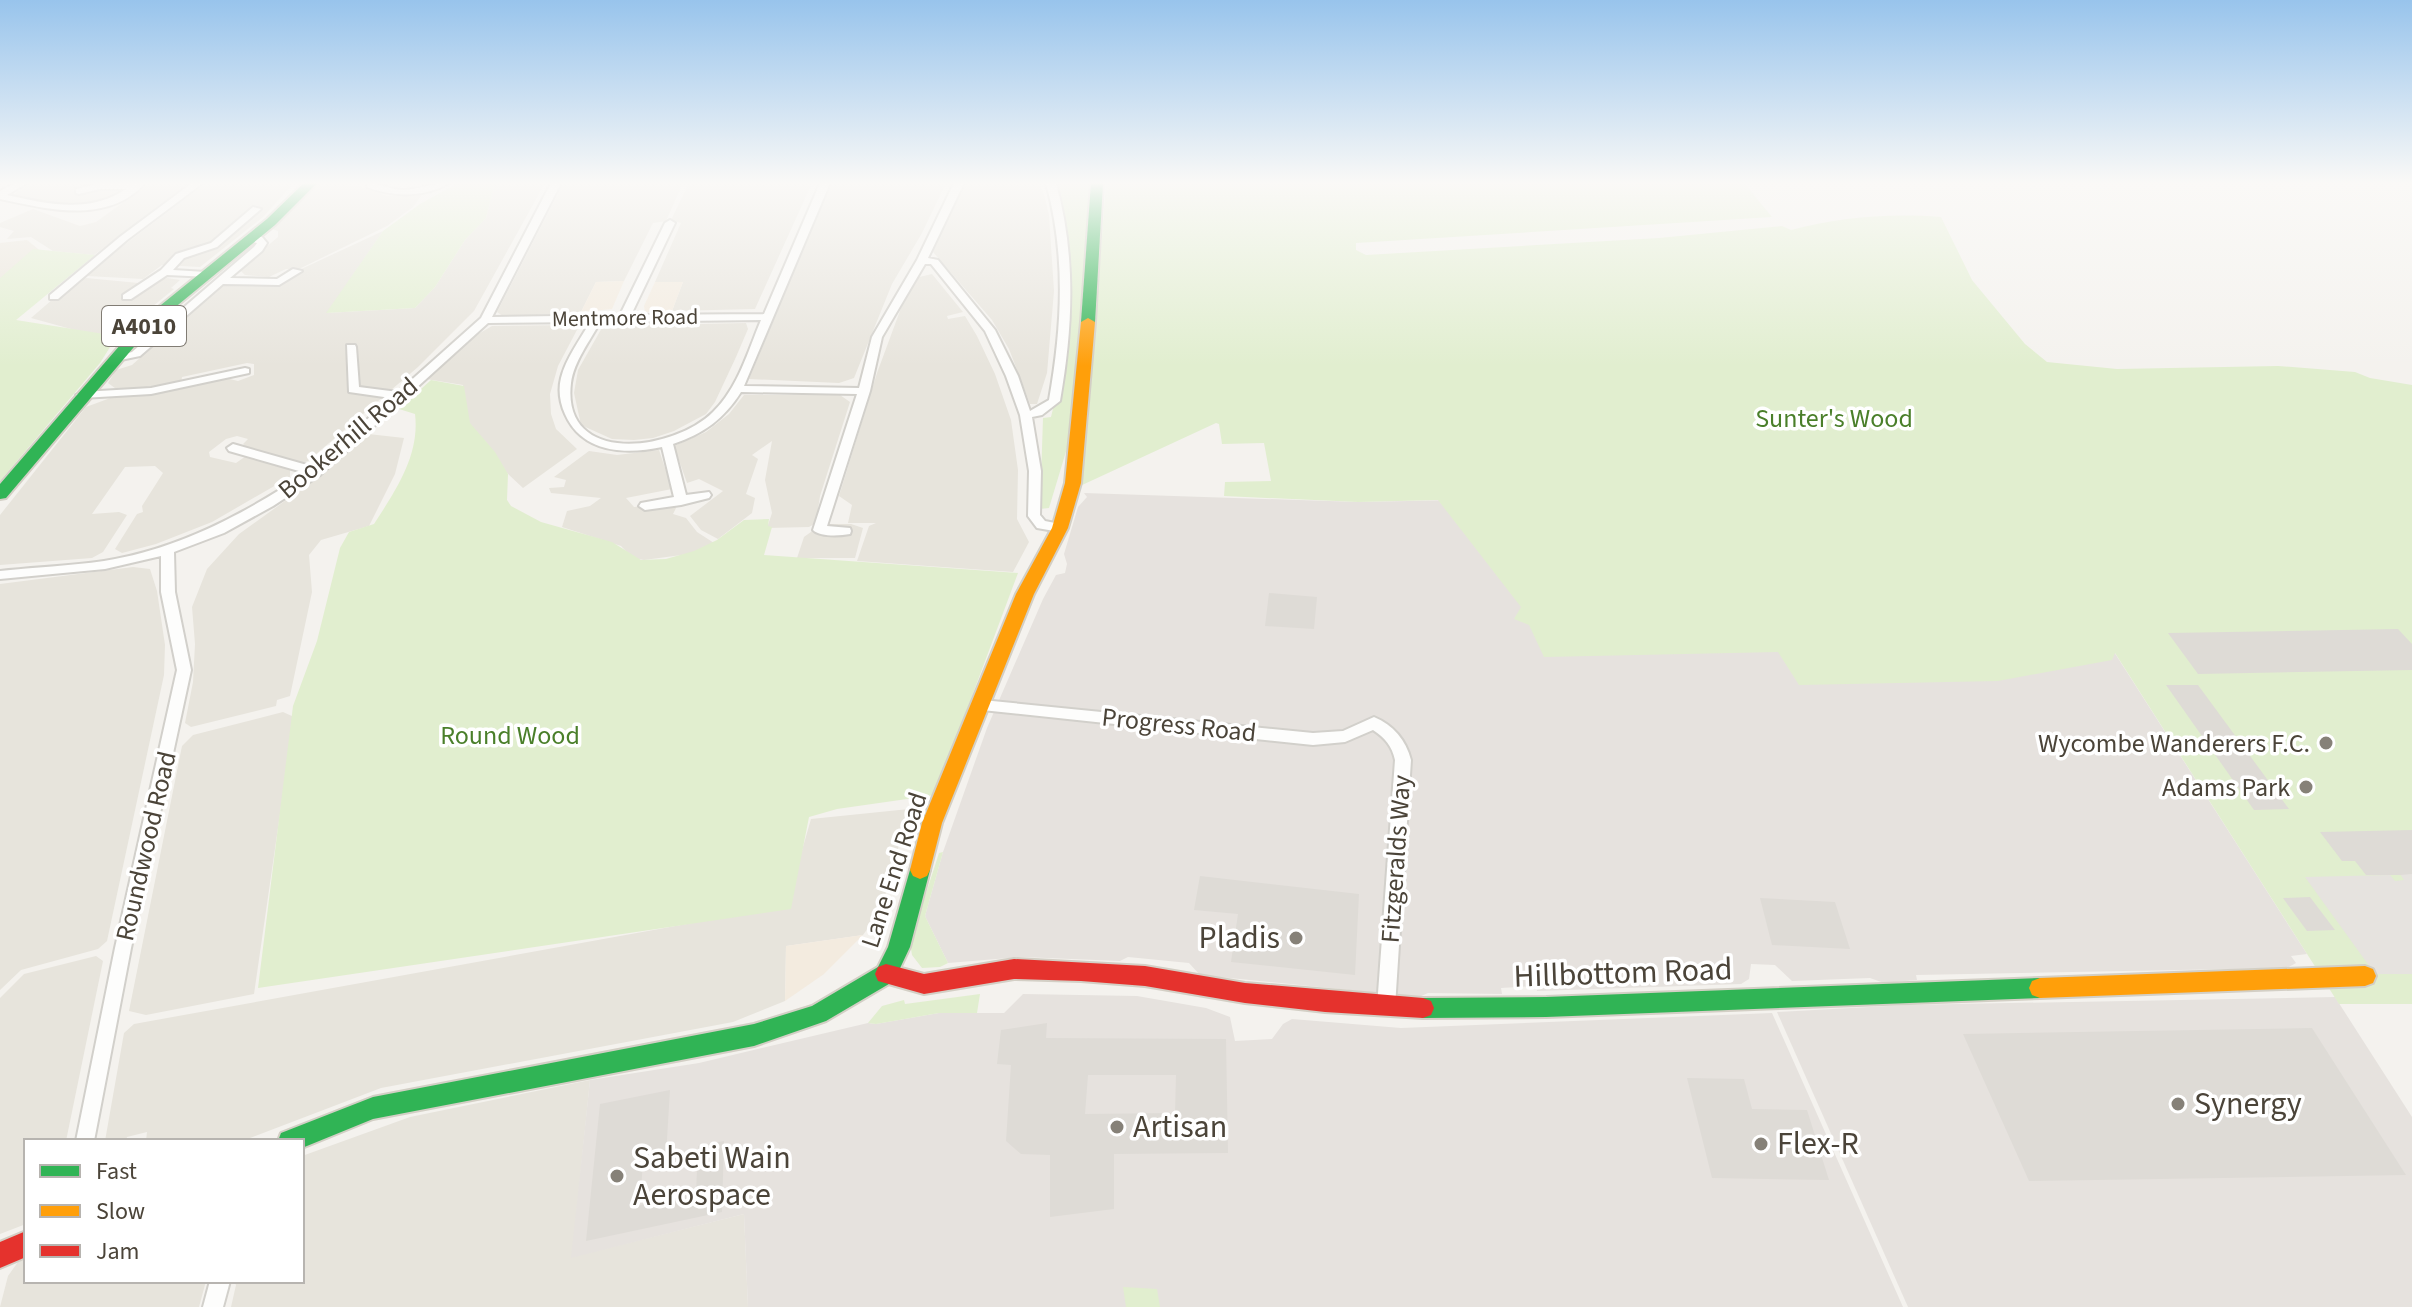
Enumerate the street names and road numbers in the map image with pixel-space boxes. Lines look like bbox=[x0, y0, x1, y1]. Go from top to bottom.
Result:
street label: Mentmore Road bbox=[551, 301, 699, 335]
road number: A4010 bbox=[102, 306, 186, 346]
street label: Bookerhill Road bbox=[270, 368, 426, 508]
street label: Progress Road bbox=[1100, 698, 1258, 752]
street label: Roundwood Road bbox=[106, 747, 186, 945]
street label: Fitzgeralds Way bbox=[1372, 774, 1420, 944]
street label: Lane End Road bbox=[851, 788, 937, 952]
street label: Hillbottom Road bbox=[1513, 946, 1733, 1000]

